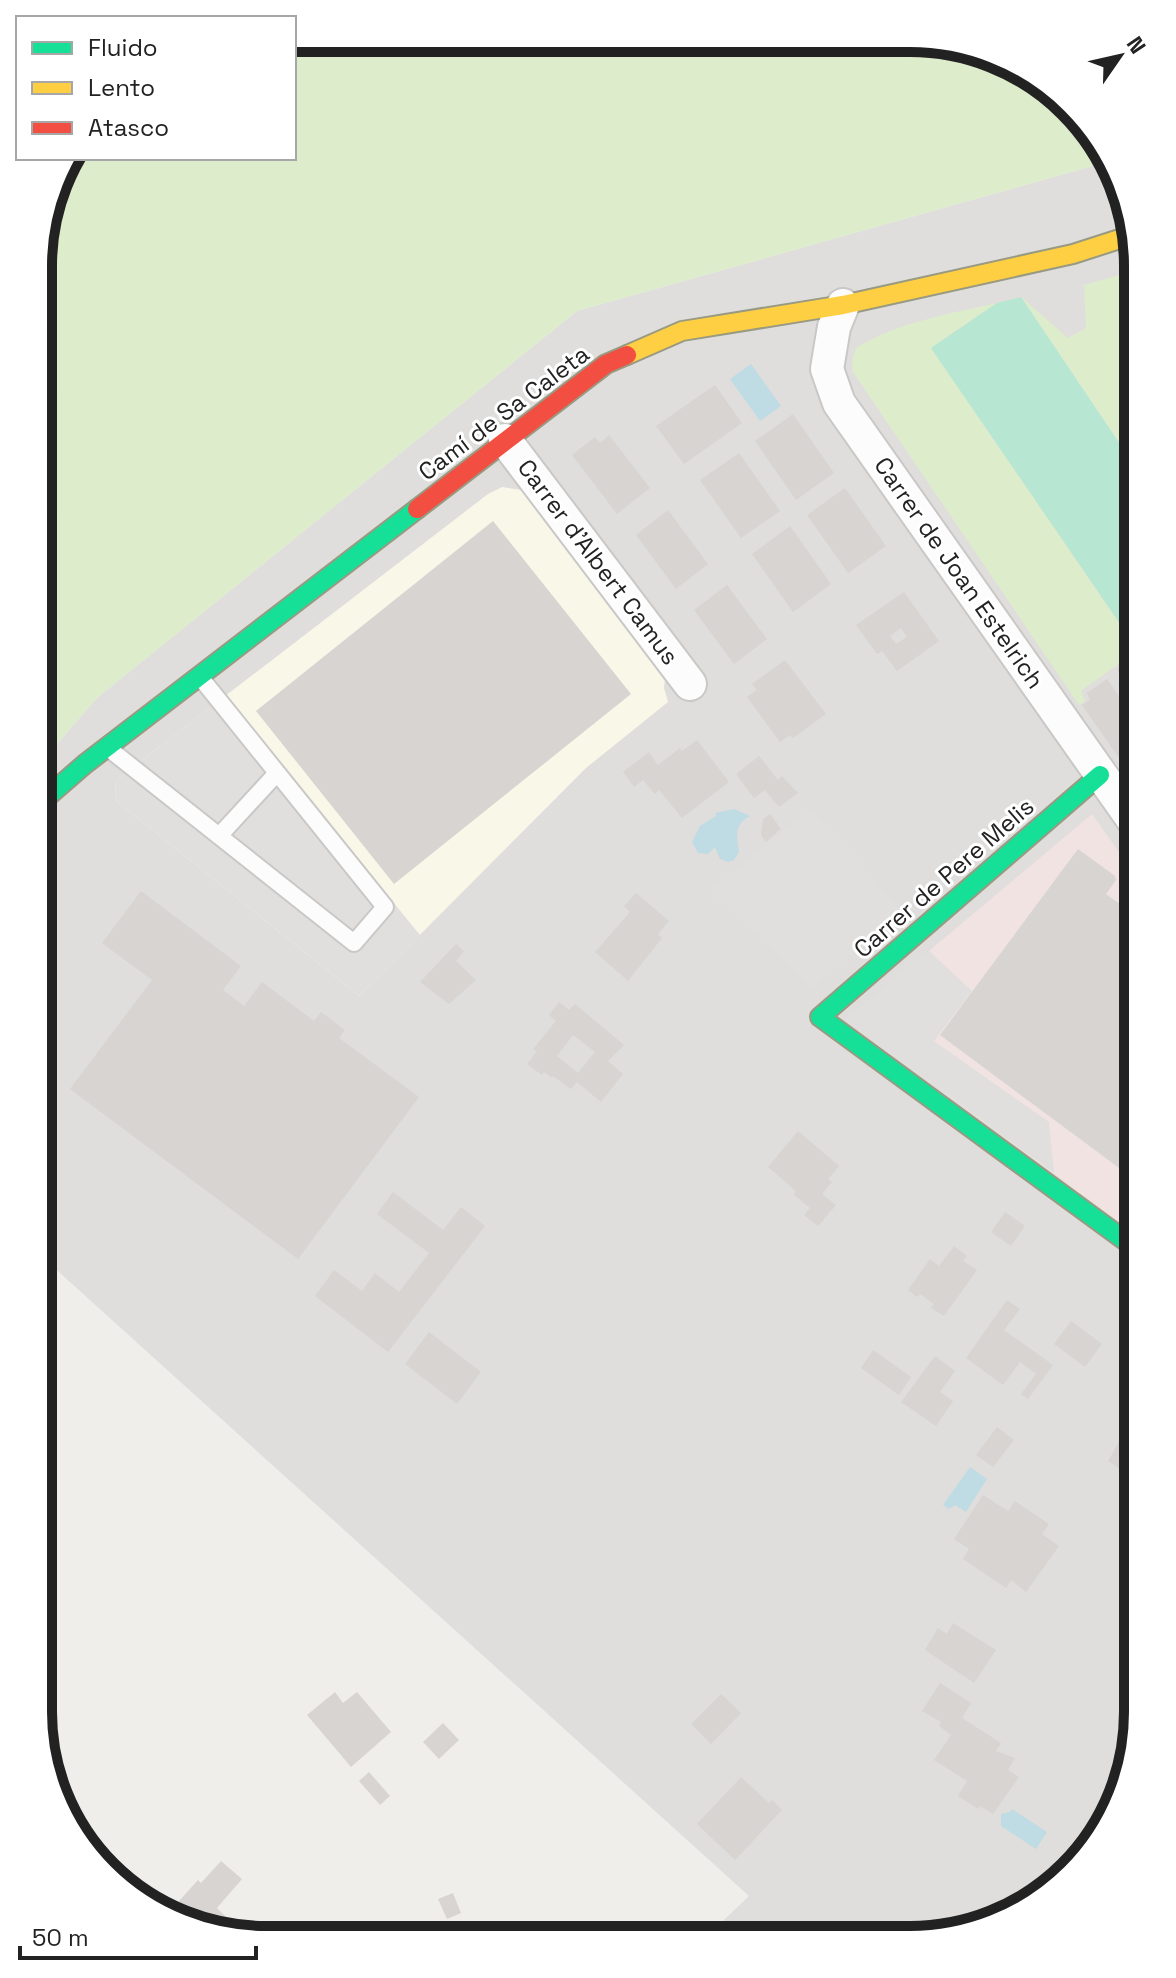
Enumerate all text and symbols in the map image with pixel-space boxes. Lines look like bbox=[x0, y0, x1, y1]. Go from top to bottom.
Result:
legend bbox=[16, 16, 296, 160]
north arrow bbox=[1080, 16, 1160, 96]
text: N bbox=[1121, 31, 1152, 59]
text: Fluido bbox=[88, 32, 158, 63]
text: Lento bbox=[88, 72, 155, 103]
text: Atasco bbox=[88, 112, 169, 143]
street label: Camí de Sa Caleta bbox=[412, 338, 595, 487]
street label: Carrer de Joan Estelrich bbox=[868, 451, 1051, 695]
street label: Carrer d'Albert Camus bbox=[511, 453, 686, 671]
street label: Carrer de Pere Melis bbox=[847, 791, 1040, 964]
scale bar bbox=[20, 1910, 256, 1960]
text: 50 m bbox=[32, 1922, 89, 1953]

